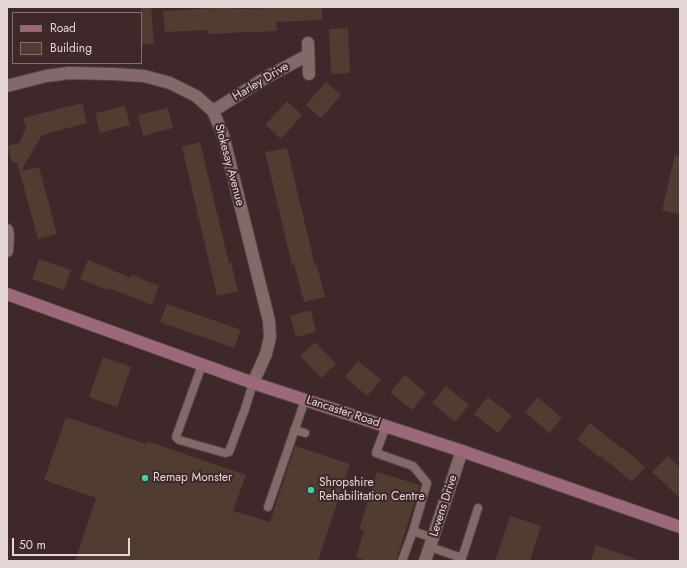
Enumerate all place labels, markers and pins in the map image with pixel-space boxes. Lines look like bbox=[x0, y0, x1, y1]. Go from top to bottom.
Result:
place label: Remap Monster bbox=[153, 471, 232, 485]
marker: Remap Monster bbox=[140, 473, 150, 483]
place label: Shropshire Rehabilitation Centre bbox=[319, 476, 425, 504]
marker: Shropshire Rehabilitation Centre bbox=[306, 485, 316, 495]

